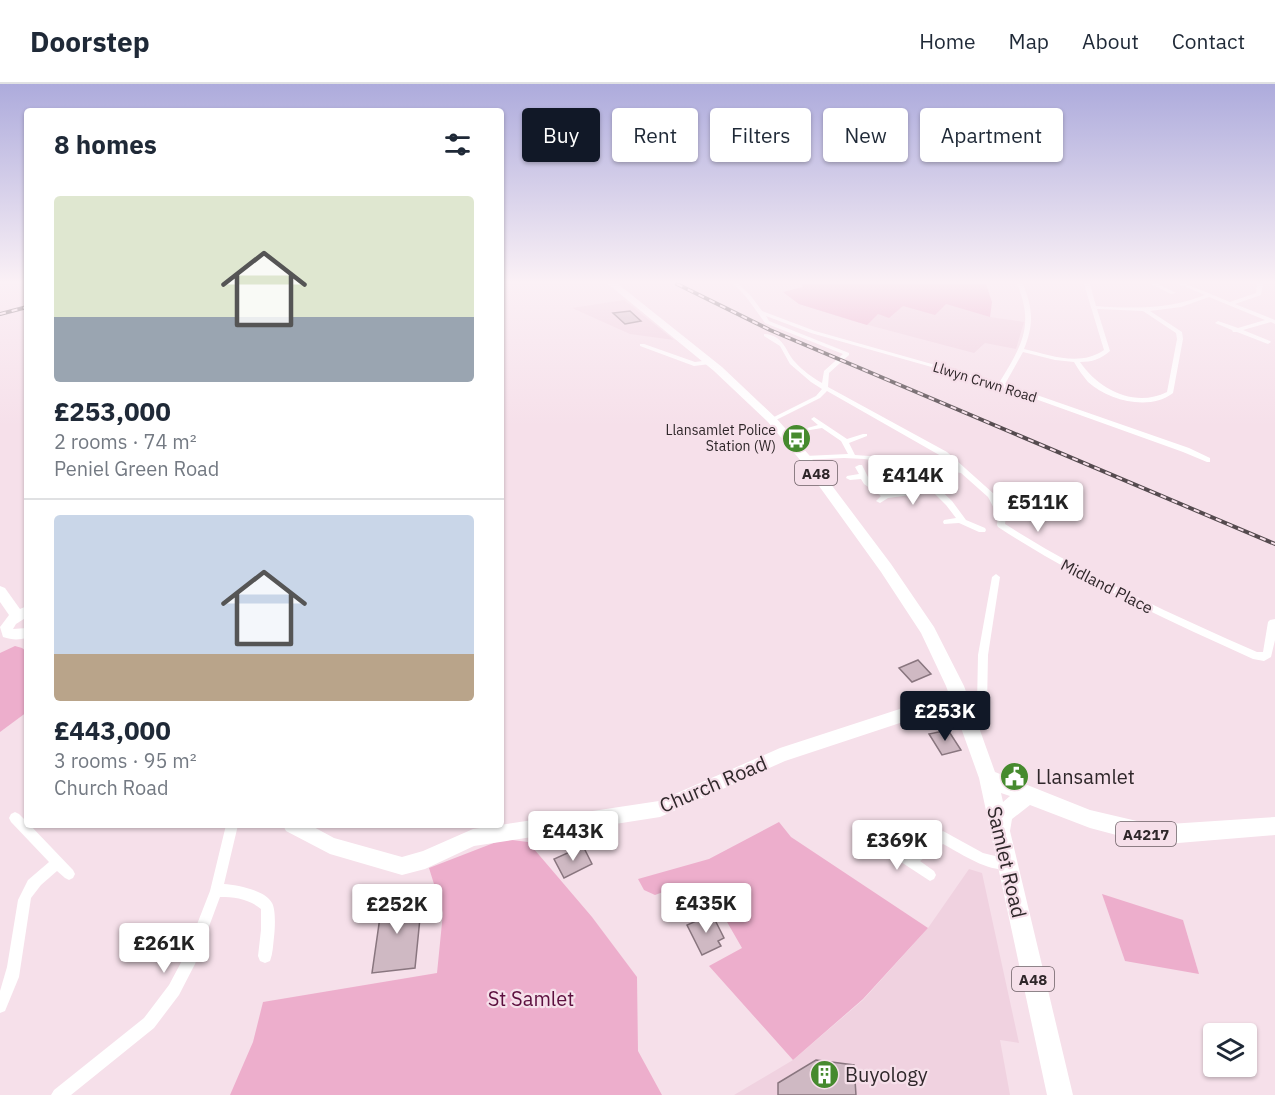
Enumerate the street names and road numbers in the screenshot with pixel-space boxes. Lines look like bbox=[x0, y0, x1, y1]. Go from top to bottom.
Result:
street label: Llwyn Crwn Road bbox=[931, 358, 1039, 406]
road number: A48 bbox=[795, 461, 837, 485]
street label: Midland Place bbox=[1058, 554, 1157, 618]
street label: Church Road bbox=[655, 749, 771, 819]
street label: Samlet Road bbox=[981, 803, 1033, 921]
road number: A4217 bbox=[1116, 822, 1176, 846]
road number: A48 bbox=[1012, 967, 1054, 991]

